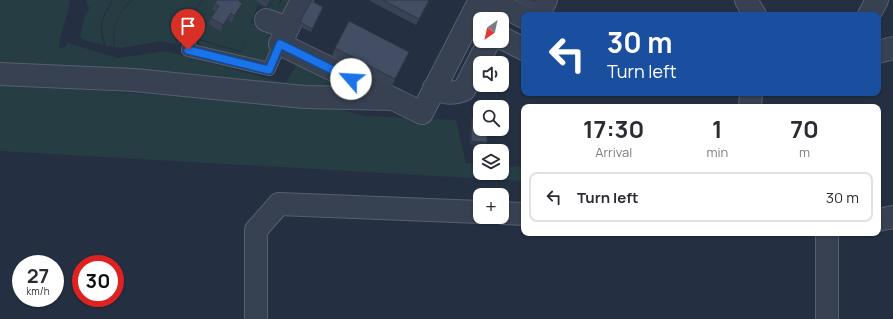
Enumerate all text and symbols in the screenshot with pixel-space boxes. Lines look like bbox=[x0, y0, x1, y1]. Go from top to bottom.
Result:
pin bbox=[171, 9, 205, 50]
north arrow bbox=[473, 12, 509, 48]
map controls bbox=[473, 12, 509, 224]
icon: arrive bbox=[177, 15, 199, 37]
text: 30 m bbox=[607, 23, 672, 61]
icon: left bbox=[541, 28, 593, 80]
button: sound bbox=[473, 56, 509, 92]
position arrow bbox=[330, 58, 372, 100]
text: Turn left bbox=[607, 59, 677, 83]
button: search bbox=[473, 100, 509, 136]
text: 17:30 bbox=[583, 112, 644, 145]
text: 1 bbox=[712, 112, 723, 145]
text: 70 bbox=[790, 112, 819, 145]
text: Arrival bbox=[595, 143, 632, 161]
text: min bbox=[706, 143, 728, 161]
text: m bbox=[799, 143, 810, 161]
button: layers bbox=[473, 144, 509, 180]
icon: left bbox=[543, 186, 565, 208]
text: Turn left bbox=[577, 187, 639, 208]
text: 30 m bbox=[826, 187, 859, 208]
button: + bbox=[473, 188, 509, 224]
speed limit sign: 30 bbox=[72, 255, 124, 307]
text: 27 bbox=[27, 262, 49, 289]
text: km/h bbox=[26, 284, 50, 298]

